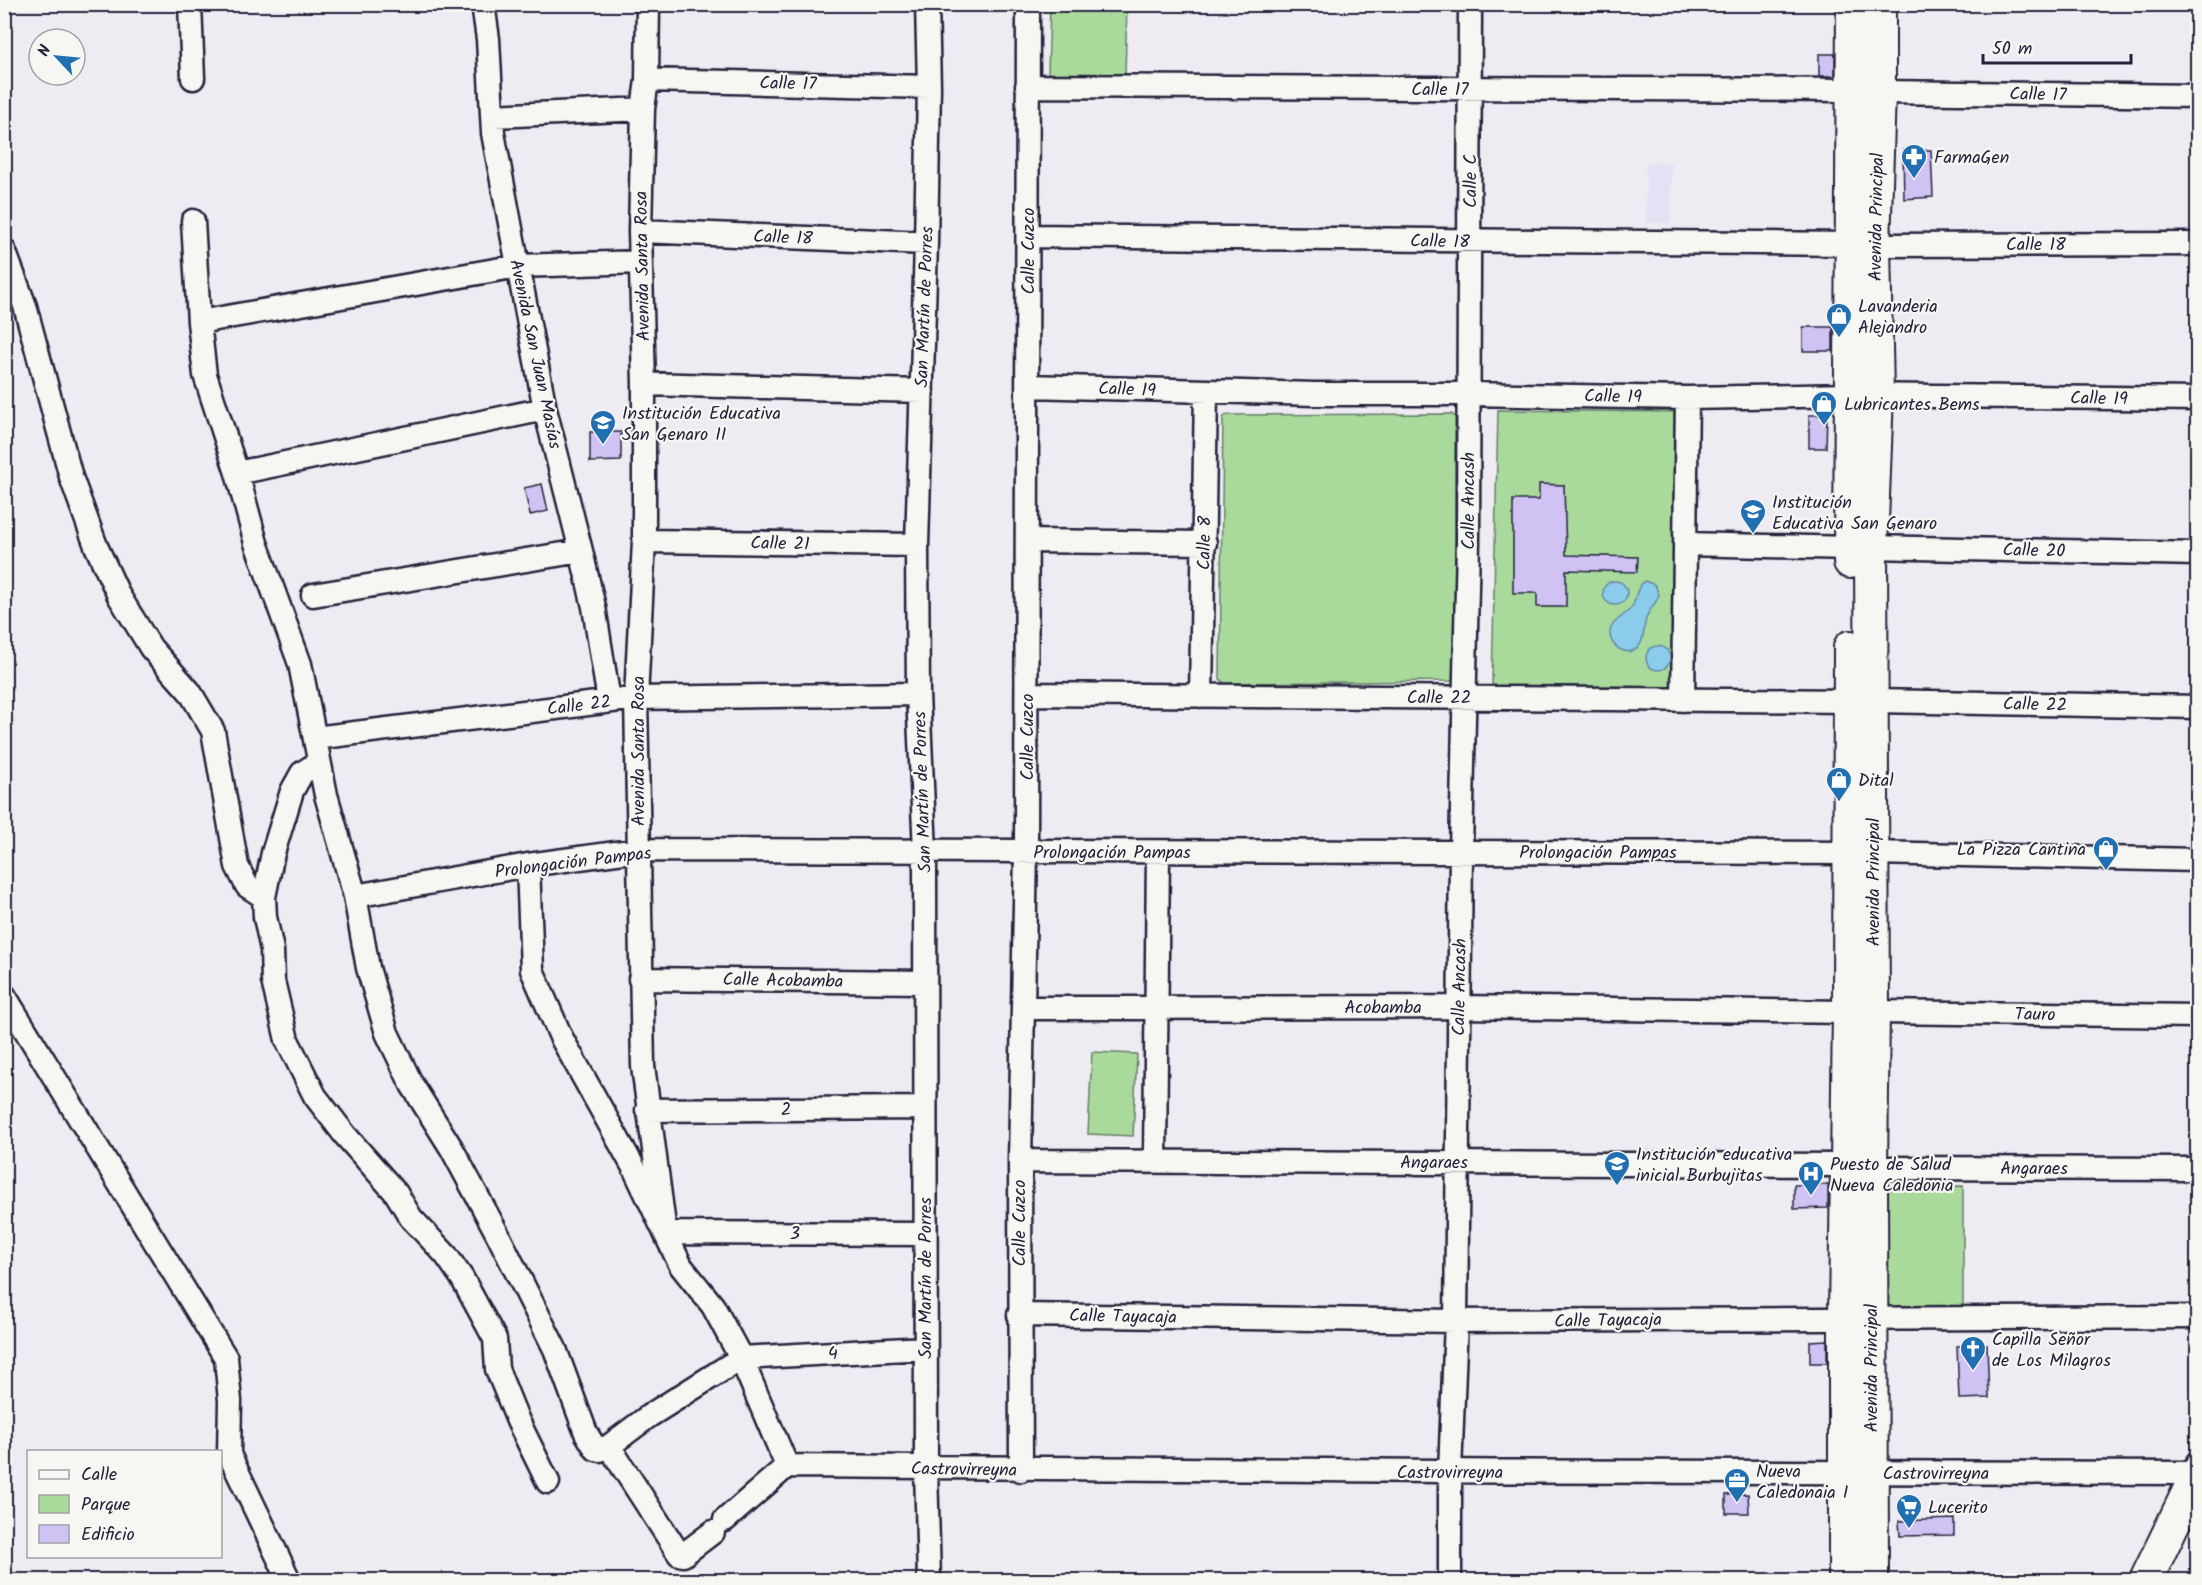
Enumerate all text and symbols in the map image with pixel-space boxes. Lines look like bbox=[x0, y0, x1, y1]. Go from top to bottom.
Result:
north arrow bbox=[27, 27, 87, 87]
scale bar bbox=[1983, 27, 2132, 65]
text: 50 m bbox=[1992, 35, 2032, 64]
text: N bbox=[31, 41, 58, 61]
street label: Calle 17 bbox=[759, 70, 818, 100]
street label: Calle 17 bbox=[1411, 76, 1469, 105]
street label: Calle 17 bbox=[2009, 81, 2068, 111]
pharmacy icon: FarmaGen bbox=[1899, 142, 1929, 180]
place label: FarmaGen bbox=[1934, 144, 2009, 173]
street label: Avenida Principal bbox=[1862, 152, 1893, 282]
street label: Calle C bbox=[1457, 154, 1486, 208]
street label: Avenida Santa Rosa bbox=[628, 191, 659, 341]
street label: Calle Cuzco bbox=[1015, 208, 1044, 294]
street label: Calle 18 bbox=[753, 223, 814, 254]
street label: San Martín de Porres bbox=[908, 226, 943, 388]
street label: Calle 18 bbox=[1410, 227, 1470, 258]
street label: Calle 18 bbox=[2006, 231, 2066, 260]
street label: Avenida San Juan Masías bbox=[500, 257, 569, 452]
place label: Lavanderia Alejandro bbox=[1858, 293, 1938, 343]
shop icon: Lavanderia Alejandro bbox=[1824, 301, 1854, 339]
street label: Calle 19 bbox=[1098, 375, 1157, 406]
street label: Calle 19 bbox=[1584, 382, 1642, 413]
street label: Calle 19 bbox=[2070, 384, 2128, 415]
shop icon: Lubricantes Bems bbox=[1809, 389, 1839, 427]
place label: Lubricantes Bems bbox=[1844, 391, 1980, 420]
place label: Institución Educativa San Genaro II bbox=[622, 400, 781, 450]
school or university icon: Institución Educativa San Genaro II bbox=[588, 408, 618, 446]
street label: Calle Ancash bbox=[1455, 452, 1484, 550]
place label: Institución Educativa San Genaro bbox=[1772, 489, 1937, 539]
school or university icon: Institución Educativa San Genaro bbox=[1738, 497, 1768, 535]
street label: Calle 8 bbox=[1191, 516, 1220, 570]
street label: Calle 21 bbox=[750, 529, 810, 560]
street label: Calle 20 bbox=[2002, 536, 2066, 567]
street label: Avenida Santa Rosa bbox=[625, 676, 654, 826]
street label: Calle 22 bbox=[1407, 684, 1471, 713]
street label: Calle 22 bbox=[546, 688, 613, 725]
street label: Calle 22 bbox=[2003, 690, 2067, 721]
street label: Calle Cuzco bbox=[1014, 694, 1043, 780]
street label: San Martín de Porres bbox=[906, 710, 941, 873]
shop icon: Dital bbox=[1824, 765, 1854, 803]
place label: Dital bbox=[1858, 767, 1894, 796]
street label: Avenida Principal bbox=[1860, 817, 1889, 946]
shop icon: La Pizza Cantina bbox=[2091, 834, 2121, 872]
place label: La Pizza Cantina bbox=[1957, 836, 2086, 865]
street label: Prolongación Pampas bbox=[493, 839, 653, 887]
street label: Prolongación Pampas bbox=[1033, 839, 1191, 868]
street label: Prolongación Pampas bbox=[1519, 839, 1677, 868]
street label: Calle Ancash bbox=[1445, 938, 1476, 1036]
street label: Calle Acobamba bbox=[722, 966, 844, 997]
street label: Acobamba bbox=[1344, 994, 1422, 1023]
street label: Tauro bbox=[2014, 1001, 2056, 1030]
street label: 2 bbox=[781, 1096, 791, 1125]
place label: Institución educativa inicial Burbujitas bbox=[1636, 1141, 1792, 1191]
street label: Angaraes bbox=[1400, 1149, 1468, 1178]
school or university icon: Institución educativa inicial Burbujitas bbox=[1602, 1149, 1632, 1187]
place label: Puesto de Salud Nueva Caledonia bbox=[1830, 1151, 1953, 1201]
street label: Angaraes bbox=[2000, 1155, 2068, 1184]
hospital icon: Puesto de Salud Nueva Caledonia bbox=[1796, 1159, 1826, 1197]
street label: Calle Cuzco bbox=[1006, 1180, 1035, 1266]
street label: San Martín de Porres bbox=[912, 1197, 941, 1359]
street label: 3 bbox=[790, 1220, 800, 1249]
street label: Calle Tayacaja bbox=[1069, 1302, 1177, 1333]
street label: Avenida Principal bbox=[1858, 1303, 1887, 1432]
street label: Calle Tayacaja bbox=[1554, 1306, 1662, 1337]
place label: Capilla Señor de Los Milagros bbox=[1992, 1326, 2111, 1376]
church icon: Capilla Señor de Los Milagros bbox=[1958, 1334, 1988, 1372]
street label: 4 bbox=[827, 1340, 839, 1369]
legend bbox=[27, 1450, 222, 1558]
street label: Castrovirreyna bbox=[911, 1455, 1017, 1486]
place label: Nueva Caledonaia I bbox=[1756, 1458, 1848, 1508]
street label: Castrovirreyna bbox=[1397, 1459, 1503, 1488]
street label: Castrovirreyna bbox=[1883, 1460, 1989, 1489]
text: Calle bbox=[81, 1461, 117, 1490]
office icon: Nueva Caledonaia I bbox=[1722, 1466, 1752, 1504]
text: Parque bbox=[81, 1491, 130, 1520]
supermarket icon: Lucerito bbox=[1894, 1492, 1924, 1530]
place label: Lucerito bbox=[1928, 1494, 1988, 1523]
text: Edificio bbox=[81, 1521, 135, 1550]

